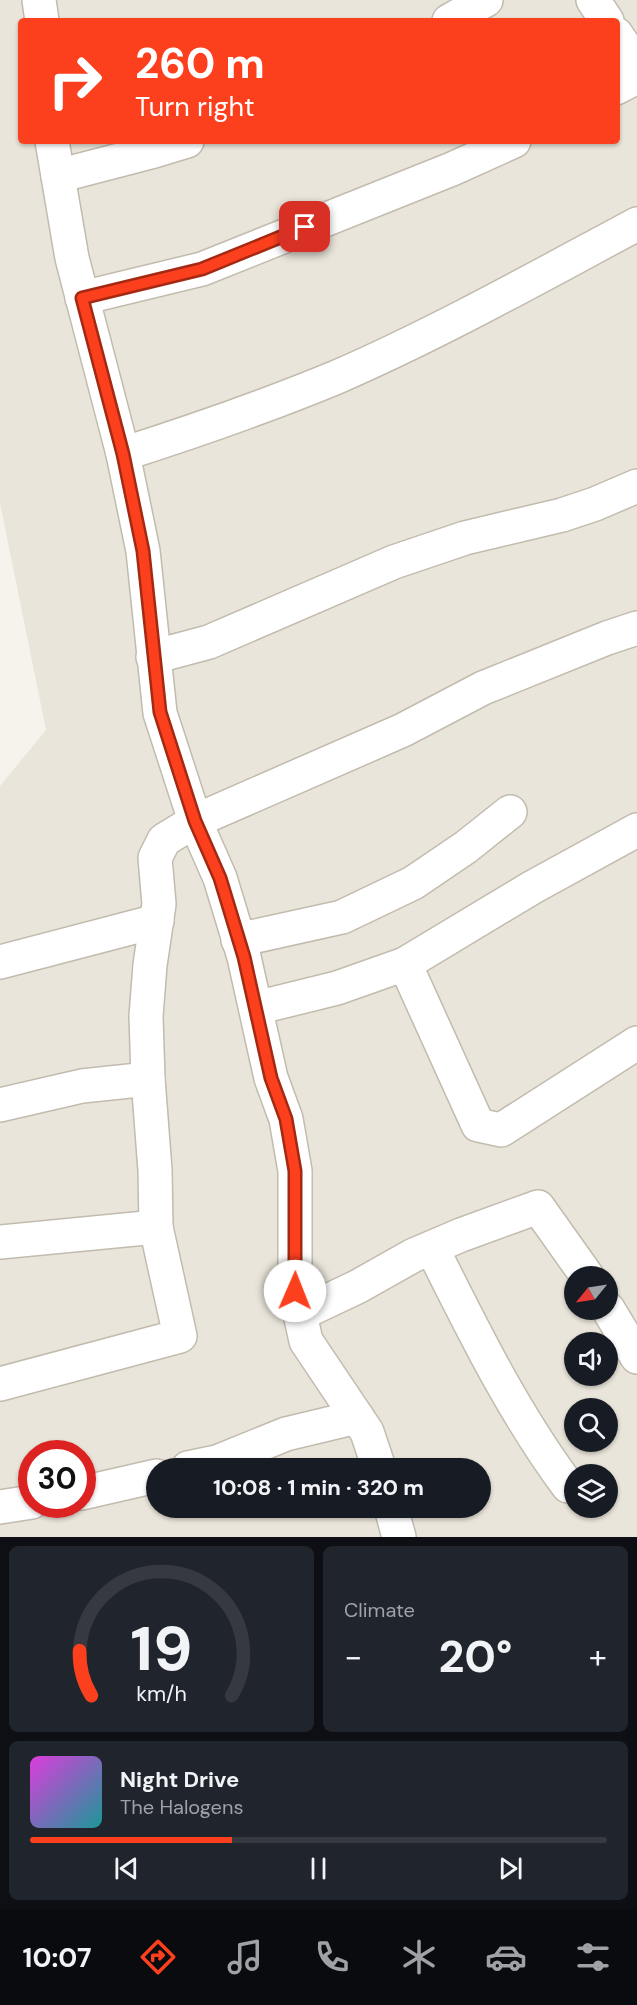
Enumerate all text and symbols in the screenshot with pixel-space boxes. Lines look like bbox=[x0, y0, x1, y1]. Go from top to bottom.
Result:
text: 260 m bbox=[135, 36, 265, 91]
icon: right bbox=[36, 42, 114, 120]
text: Turn right bbox=[135, 89, 255, 124]
pin bbox=[279, 201, 330, 252]
icon: arrive bbox=[288, 210, 321, 243]
position arrow bbox=[263, 1259, 327, 1323]
north arrow bbox=[564, 1266, 618, 1320]
map controls bbox=[564, 1266, 618, 1518]
button: sound bbox=[564, 1332, 618, 1386]
button: search bbox=[564, 1398, 618, 1452]
speed limit sign: 30 bbox=[18, 1440, 96, 1518]
button: layers bbox=[564, 1464, 618, 1518]
text: 10:08 · 1 min · 320 m bbox=[213, 1473, 424, 1502]
text: Climate bbox=[344, 1597, 415, 1623]
text: 19 bbox=[130, 1608, 193, 1689]
text: 20° bbox=[439, 1627, 512, 1686]
text: − bbox=[344, 1635, 362, 1678]
text: + bbox=[589, 1635, 607, 1678]
text: km/h bbox=[136, 1680, 187, 1708]
text: Night Drive bbox=[120, 1765, 239, 1794]
text: The Halogens bbox=[120, 1794, 243, 1820]
icon: previous bbox=[110, 1852, 143, 1885]
icon: pause bbox=[302, 1852, 335, 1885]
icon: next bbox=[494, 1852, 527, 1885]
icon: directions bbox=[137, 1936, 179, 1978]
icon: music bbox=[224, 1936, 266, 1978]
icon: phone bbox=[311, 1936, 353, 1978]
icon: climate bbox=[398, 1936, 440, 1978]
icon: car bbox=[485, 1936, 527, 1978]
icon: filters bbox=[572, 1936, 614, 1978]
text: 10:07 bbox=[23, 1940, 92, 1975]

